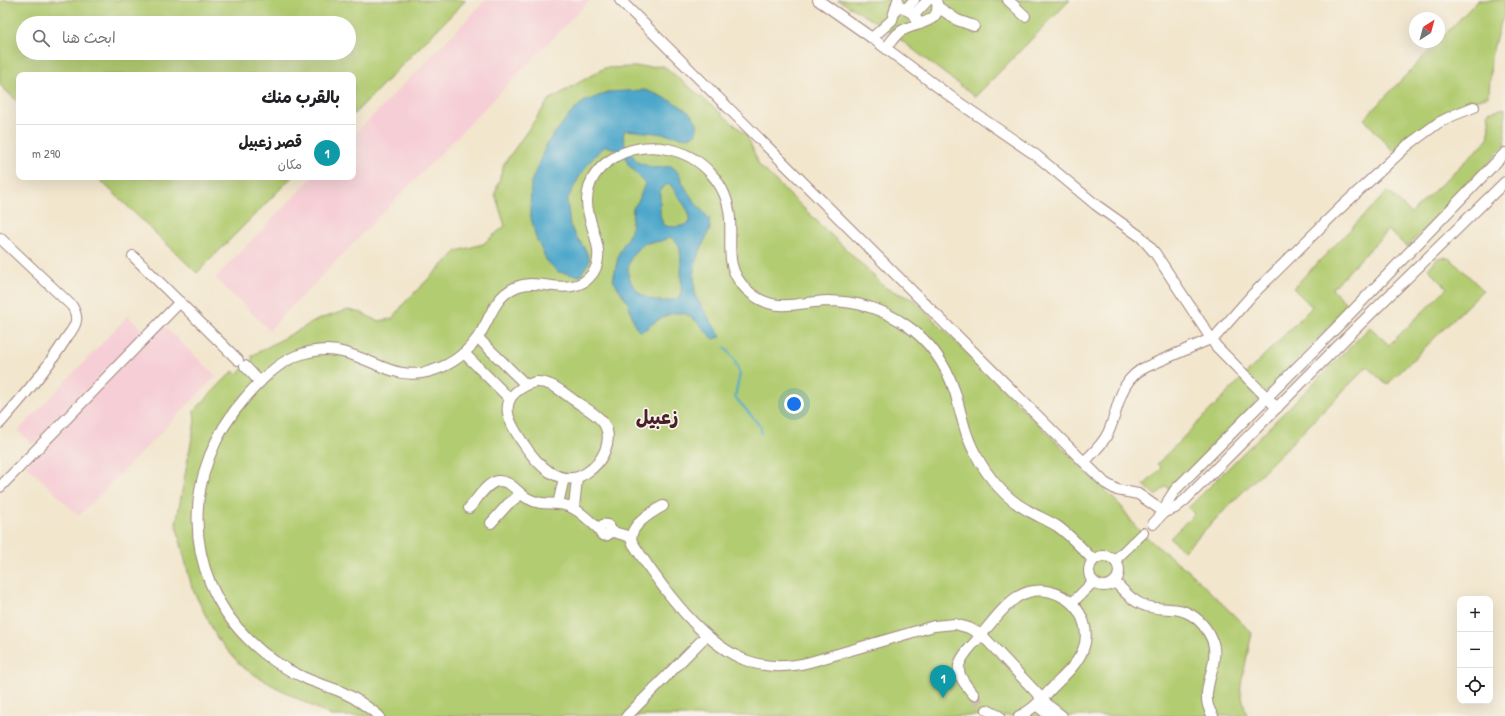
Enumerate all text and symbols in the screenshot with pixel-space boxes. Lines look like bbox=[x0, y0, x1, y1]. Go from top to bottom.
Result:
north arrow bbox=[1409, 12, 1445, 48]
search box bbox=[16, 16, 356, 60]
icon: search bbox=[30, 27, 52, 49]
text: ابحث هنا bbox=[62, 27, 116, 48]
text: بالقرب منك bbox=[262, 85, 340, 108]
text: قصر زعبيل bbox=[238, 131, 302, 152]
text: 290 m bbox=[32, 144, 61, 162]
text: 1 bbox=[325, 144, 329, 162]
text: مكان bbox=[278, 155, 302, 173]
your location bbox=[784, 394, 804, 414]
district label: زعبيل bbox=[636, 404, 678, 430]
map controls bbox=[1457, 596, 1493, 704]
button: + bbox=[1457, 596, 1493, 632]
button: − bbox=[1457, 632, 1493, 668]
pin: 1 bbox=[930, 665, 956, 698]
button: locate bbox=[1457, 668, 1493, 704]

